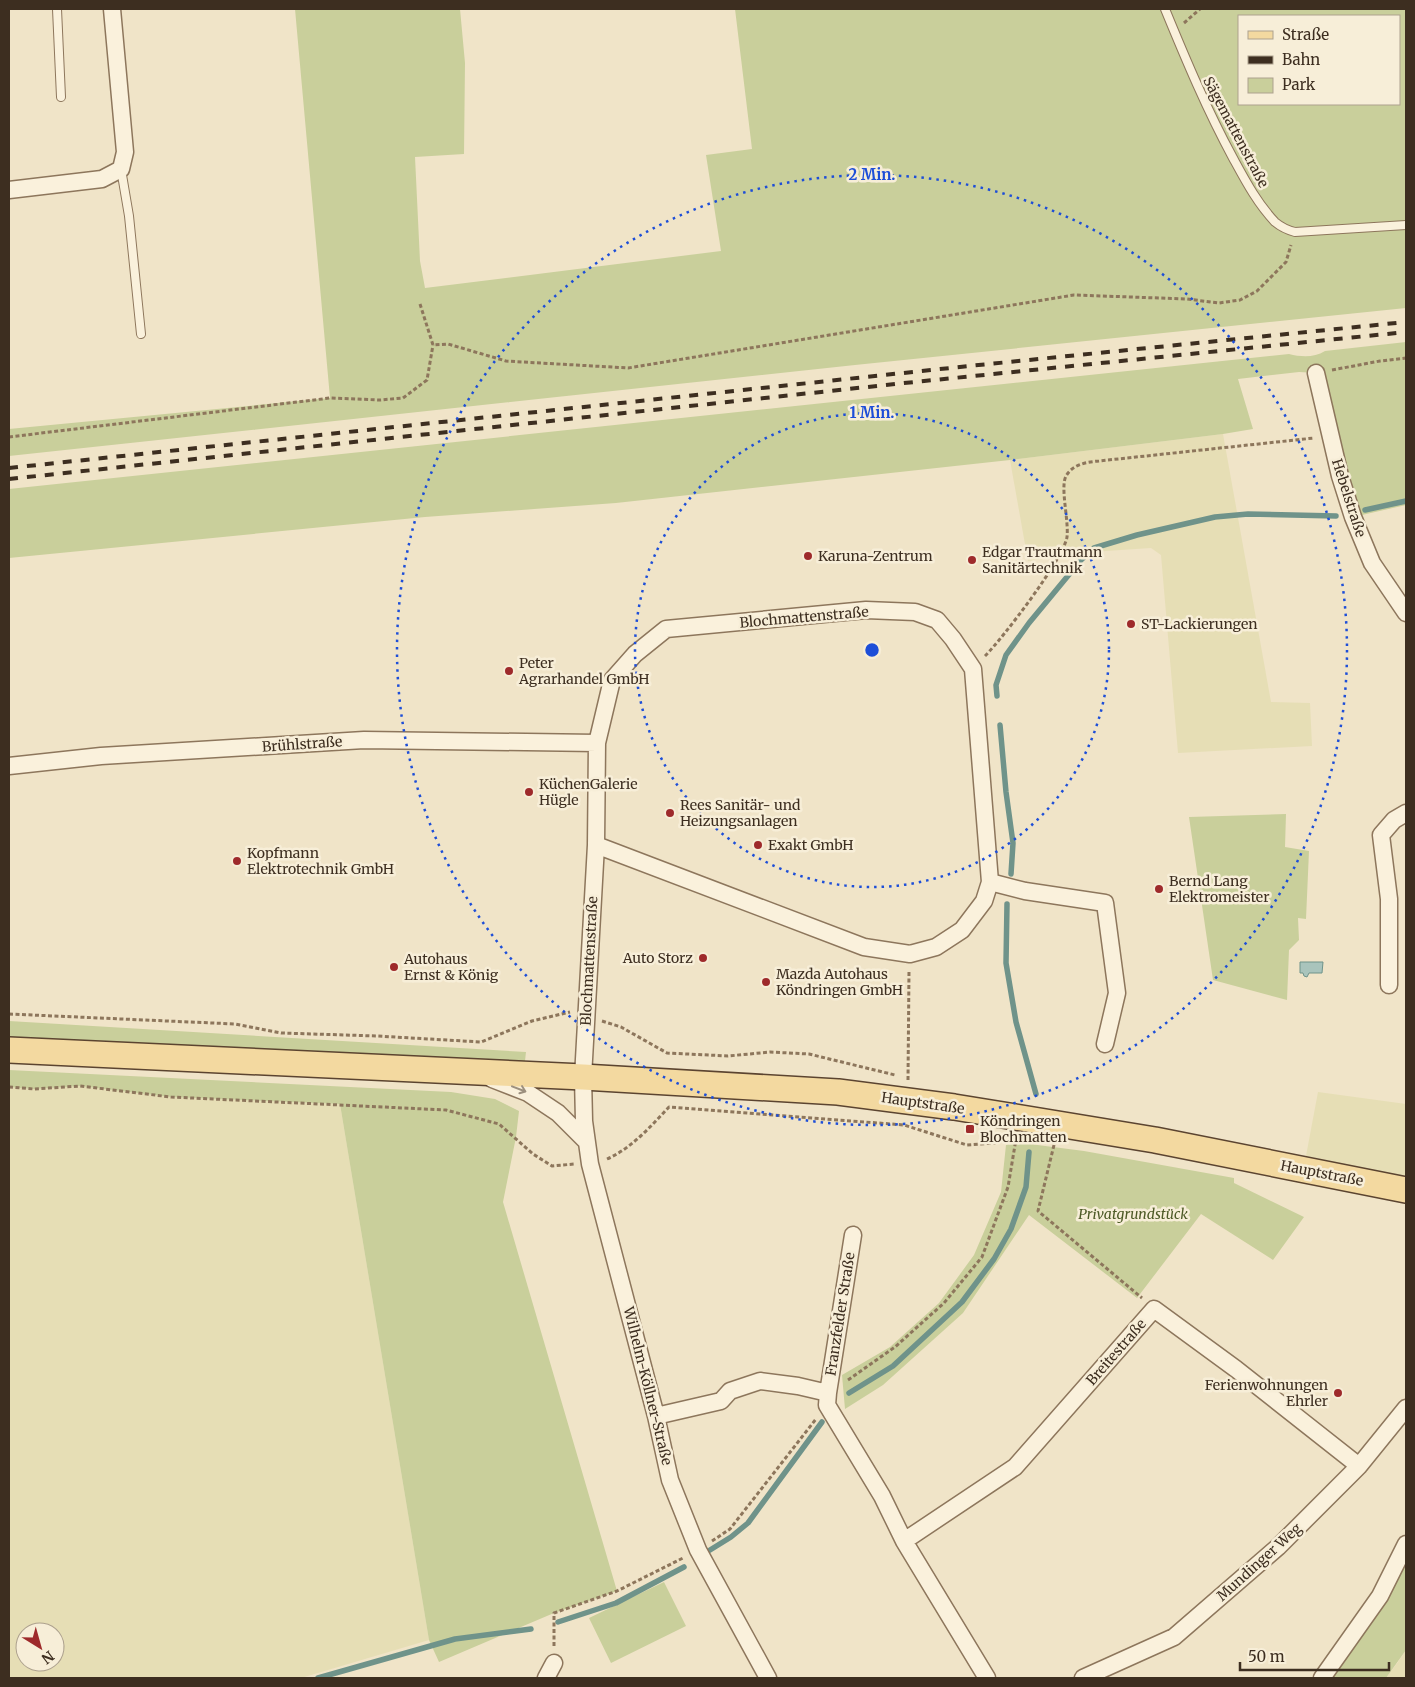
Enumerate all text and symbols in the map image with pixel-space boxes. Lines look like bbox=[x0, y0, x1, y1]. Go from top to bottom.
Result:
legend bbox=[1238, 15, 1400, 105]
text: Straße bbox=[1282, 25, 1329, 44]
text: Bahn bbox=[1282, 50, 1320, 69]
street label: Sägemattenstraße bbox=[1199, 73, 1273, 191]
text: Park bbox=[1282, 75, 1316, 94]
text: 2 Min. bbox=[849, 165, 895, 184]
text: 1 Min. bbox=[850, 403, 894, 422]
street label: Hebelstraße bbox=[1328, 457, 1370, 539]
place label: Edgar Trautmann Sanitärtechnik bbox=[982, 543, 1102, 577]
place label: Karuna-Zentrum bbox=[818, 547, 933, 565]
marker: Karuna-Zentrum bbox=[802, 550, 814, 562]
marker: Edgar Trautmann Sanitärtechnik bbox=[966, 554, 978, 566]
street label: Blochmattenstraße bbox=[739, 602, 869, 632]
place label: ST-Lackierungen bbox=[1141, 615, 1258, 633]
marker: ST-Lackierungen bbox=[1125, 618, 1137, 630]
centre of rings bbox=[863, 641, 881, 659]
place label: Peter Agrarhandel GmbH bbox=[518, 654, 650, 688]
marker: Peter Agrarhandel GmbH bbox=[503, 665, 515, 677]
street label: Brühlstraße bbox=[261, 732, 343, 756]
place label: KüchenGalerie Hügle bbox=[539, 775, 638, 809]
marker: KüchenGalerie Hügle bbox=[523, 786, 535, 798]
place label: Rees Sanitär- und Heizungsanlagen bbox=[680, 796, 801, 830]
marker: Rees Sanitär- und Heizungsanlagen bbox=[664, 807, 676, 819]
place label: Exakt GmbH bbox=[768, 836, 854, 854]
marker: Exakt GmbH bbox=[752, 839, 764, 851]
place label: Kopfmann Elektrotechnik GmbH bbox=[247, 844, 394, 878]
marker: Kopfmann Elektrotechnik GmbH bbox=[231, 855, 243, 867]
place label: Bernd Lang Elektromeister bbox=[1169, 872, 1269, 906]
marker: Bernd Lang Elektromeister bbox=[1153, 883, 1165, 895]
street label: Blochmattenstraße bbox=[577, 896, 601, 1026]
place label: Auto Storz bbox=[622, 949, 693, 967]
place label: Autohaus Ernst & König bbox=[403, 950, 499, 984]
marker: Auto Storz bbox=[697, 952, 709, 964]
marker: Autohaus Ernst & König bbox=[388, 961, 400, 973]
place label: Mazda Autohaus Köndringen GmbH bbox=[776, 965, 903, 999]
marker: Mazda Autohaus Köndringen GmbH bbox=[760, 976, 772, 988]
one-way arrow bbox=[511, 1085, 526, 1094]
street label: Hauptstraße bbox=[880, 1088, 966, 1118]
place label: Köndringen Blochmatten bbox=[980, 1112, 1067, 1146]
marker: Köndringen Blochmatten bbox=[964, 1123, 976, 1135]
street label: Hauptstraße bbox=[1279, 1156, 1365, 1190]
park label: Privatgrundstück bbox=[1078, 1205, 1188, 1223]
street label: Franzfelder Straße bbox=[821, 1251, 859, 1377]
street label: Wilhelm-Köllner-Straße bbox=[619, 1304, 676, 1467]
street label: Breitestraße bbox=[1082, 1315, 1150, 1389]
place label: Ferienwohnungen Ehrler bbox=[1205, 1376, 1328, 1410]
marker: Ferienwohnungen Ehrler bbox=[1332, 1387, 1344, 1399]
street label: Mundinger Weg bbox=[1213, 1519, 1306, 1605]
north arrow bbox=[15, 1622, 65, 1672]
scale bar bbox=[1240, 1640, 1389, 1672]
text: N bbox=[38, 1647, 58, 1668]
text: 50 m bbox=[1248, 1647, 1285, 1666]

